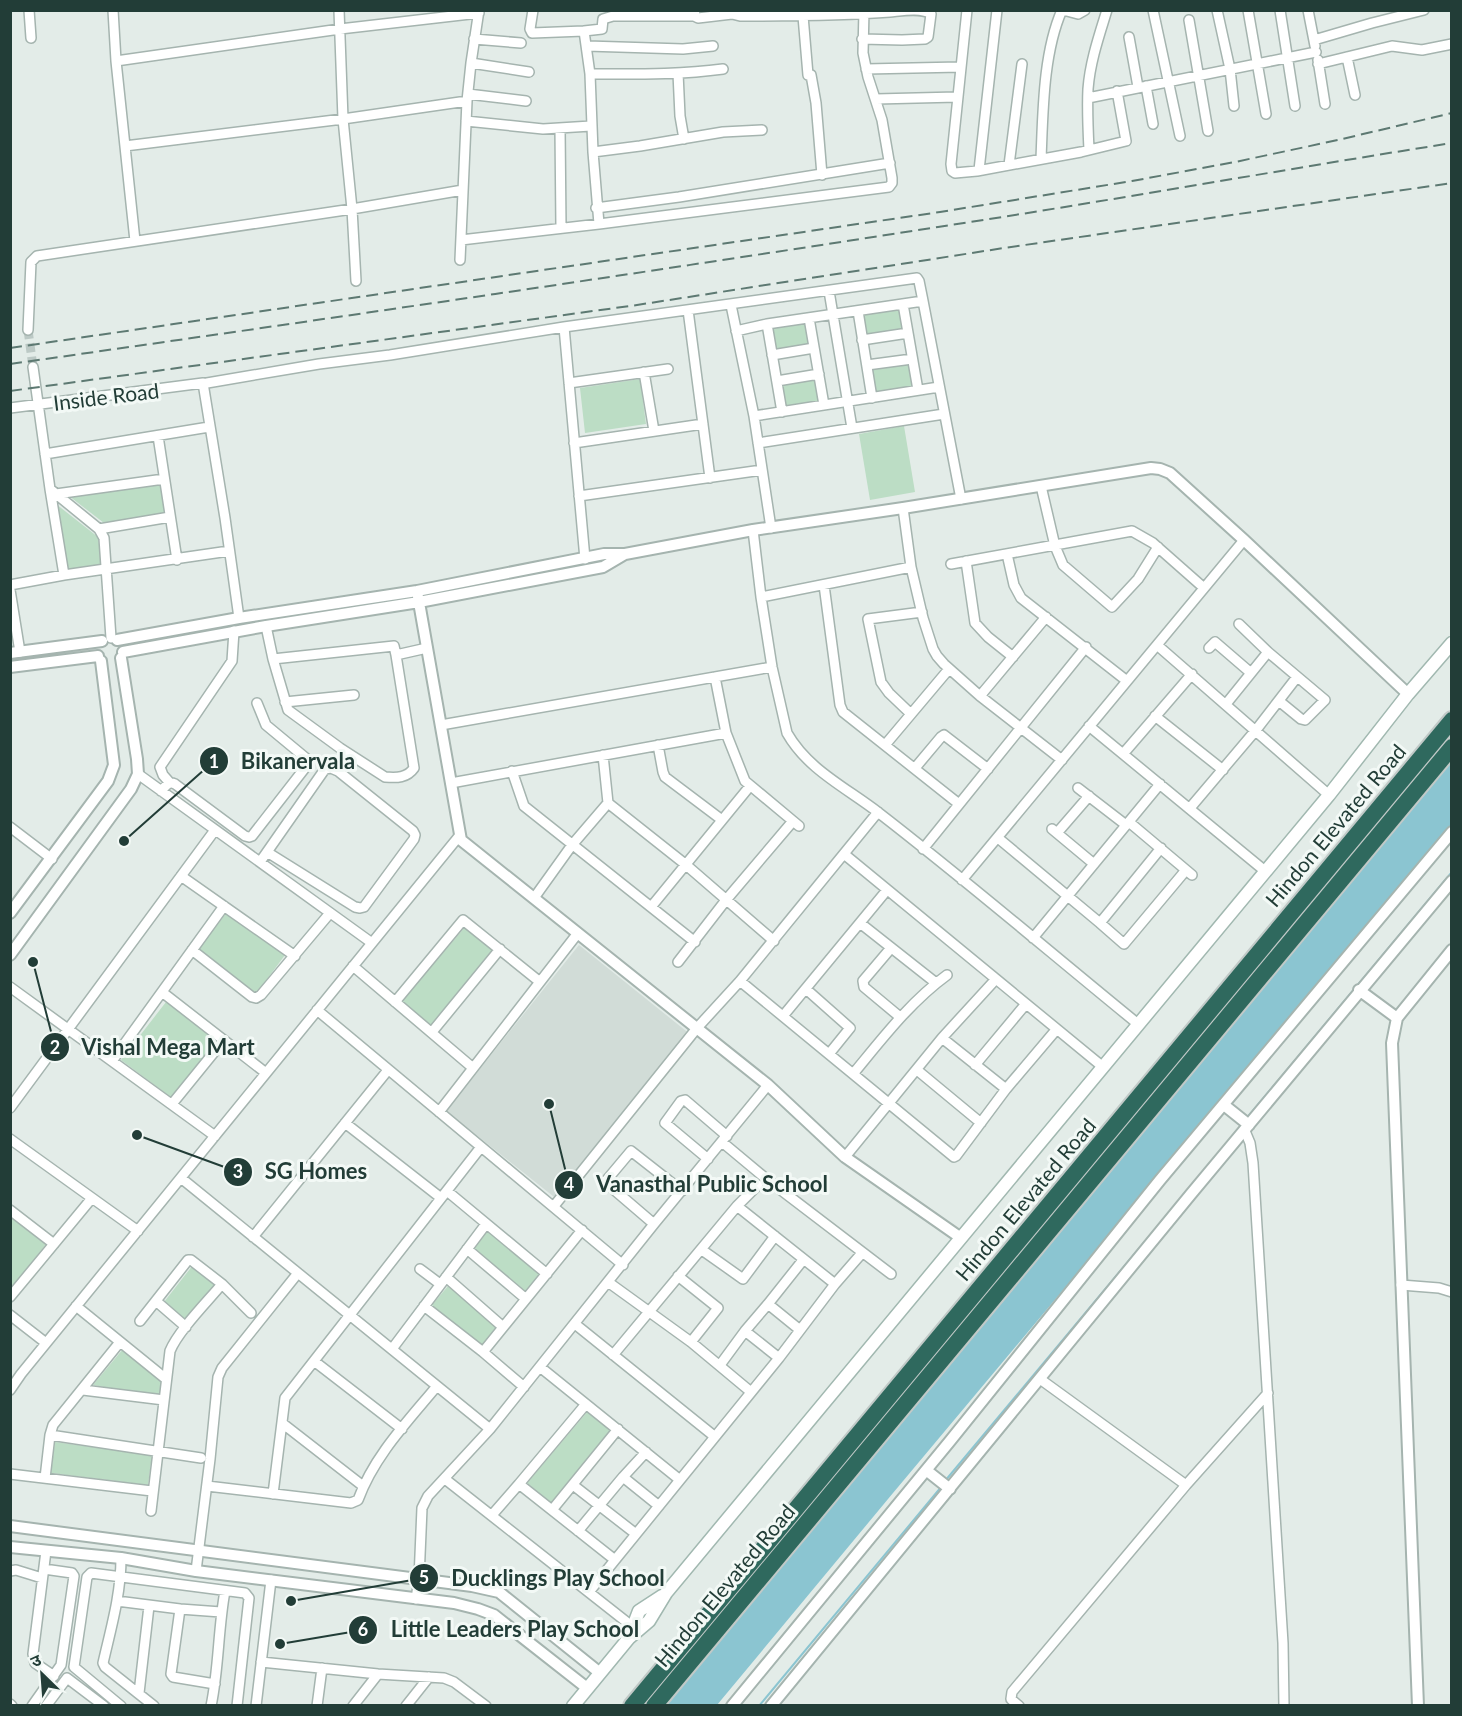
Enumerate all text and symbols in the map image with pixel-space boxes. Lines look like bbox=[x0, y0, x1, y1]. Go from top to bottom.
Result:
street label: Inside Road bbox=[52, 377, 160, 415]
street label: Hindon Elevated Road bbox=[1260, 739, 1410, 911]
callout: Bikanervala bbox=[199, 741, 367, 781]
text: Bikanervala bbox=[241, 747, 355, 774]
text: 1 bbox=[209, 750, 219, 772]
callout: Vishal Mega Mart bbox=[40, 1027, 267, 1067]
text: Vishal Mega Mart bbox=[80, 1033, 255, 1060]
text: 2 bbox=[50, 1036, 60, 1058]
street label: Hindon Elevated Road bbox=[950, 1113, 1100, 1285]
callout: SG Homes bbox=[223, 1152, 379, 1192]
text: SG Homes bbox=[265, 1157, 367, 1184]
text: 3 bbox=[233, 1160, 243, 1182]
callout: Vanasthal Public School bbox=[554, 1165, 840, 1205]
text: Vanasthal Public School bbox=[595, 1170, 828, 1197]
text: 4 bbox=[564, 1173, 574, 1195]
street label: Hindon Elevated Road bbox=[649, 1499, 799, 1671]
callout: Ducklings Play School bbox=[409, 1558, 677, 1598]
text: Ducklings Play School bbox=[451, 1564, 665, 1591]
text: 5 bbox=[419, 1566, 429, 1588]
callout: Little Leaders Play School bbox=[348, 1610, 651, 1650]
text: Little Leaders Play School bbox=[391, 1615, 639, 1642]
text: 6 bbox=[358, 1618, 368, 1640]
north arrow bbox=[12, 1644, 72, 1704]
text: उ bbox=[27, 1649, 44, 1671]

